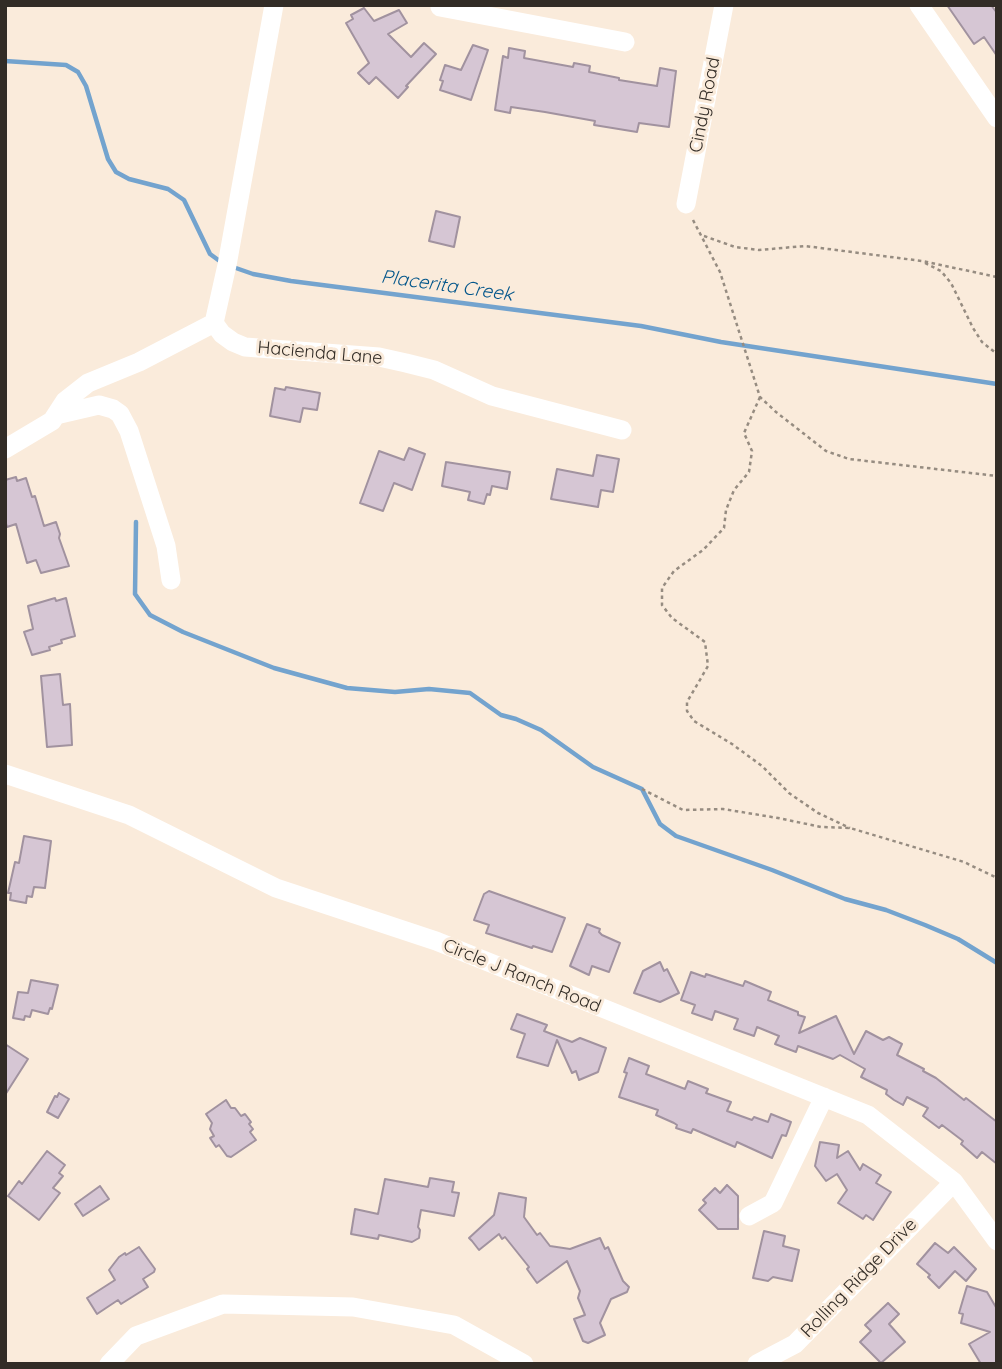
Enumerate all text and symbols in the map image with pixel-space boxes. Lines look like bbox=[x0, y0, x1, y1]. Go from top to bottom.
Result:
street label: Cindy Road bbox=[685, 55, 725, 155]
water label: Placerita Creek bbox=[379, 265, 515, 307]
street label: Hacienda Lane bbox=[257, 337, 383, 369]
street label: Circle J Ranch Road bbox=[440, 934, 604, 1018]
street label: Rolling Ridge Drive bbox=[796, 1214, 922, 1342]

